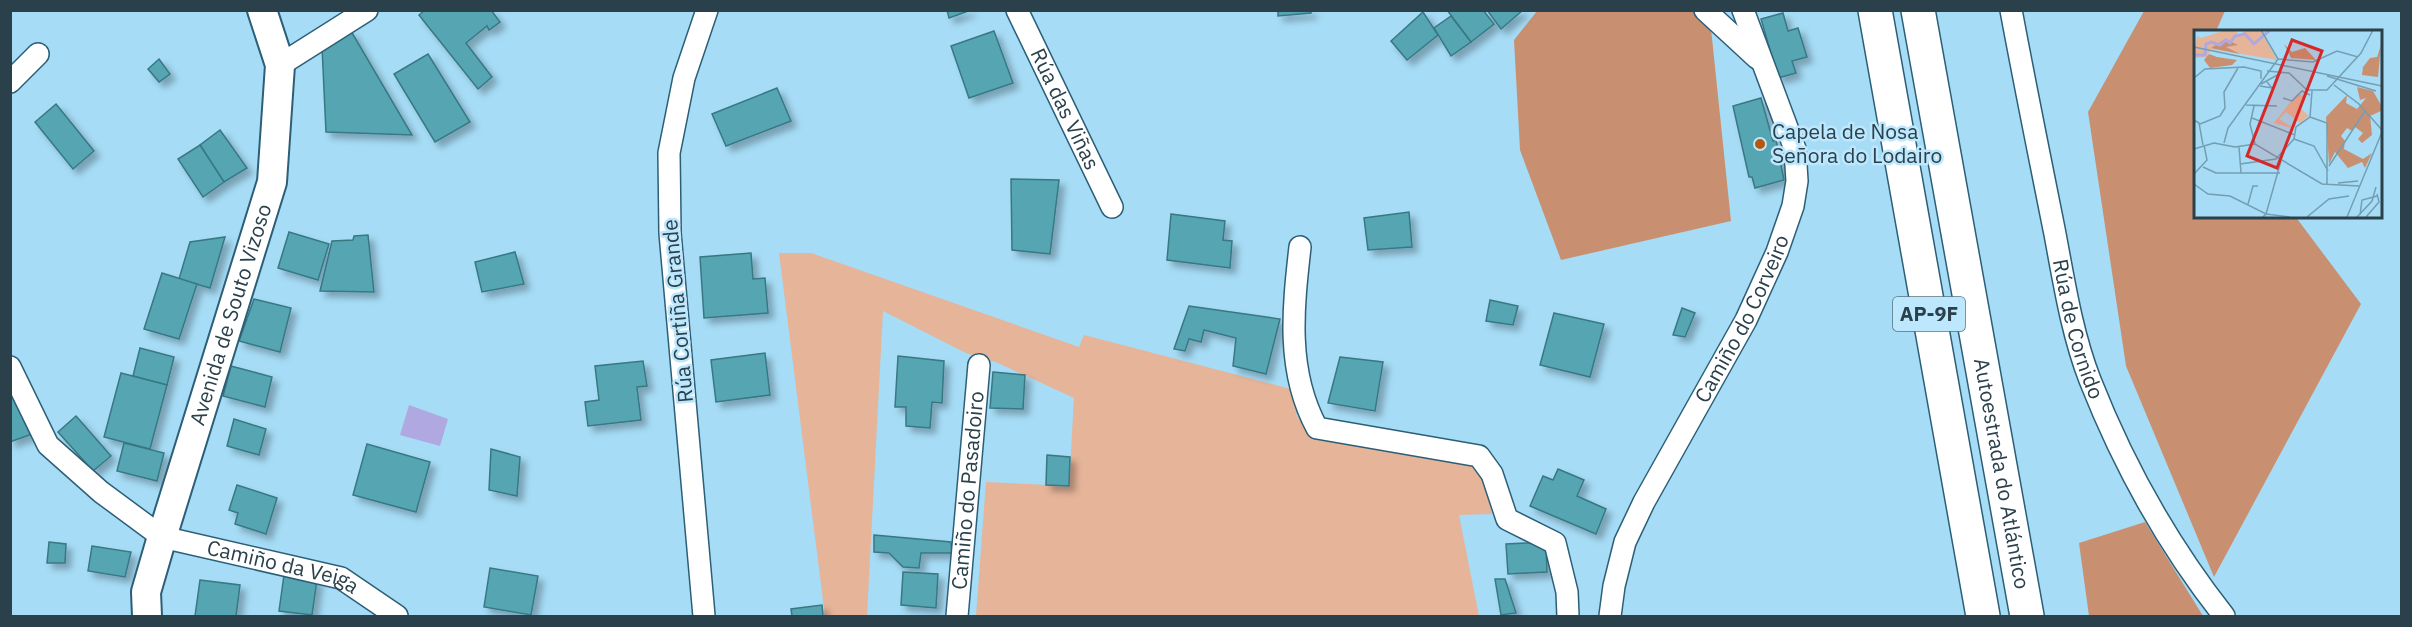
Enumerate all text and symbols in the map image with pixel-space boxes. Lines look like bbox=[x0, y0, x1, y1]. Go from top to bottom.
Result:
inset map bbox=[2194, 30, 2382, 218]
street label: Rúa das Viñas bbox=[1024, 43, 1107, 174]
place label: Capela de Nosa Señora do Lodairo bbox=[1772, 117, 1942, 169]
marker: Capela de Nosa Señora do Lodairo bbox=[1753, 137, 1767, 151]
street label: Avenida de Souto Vizoso bbox=[182, 200, 277, 429]
street label: Rúa Cortiña Grande bbox=[655, 218, 699, 404]
street label: Camiño do Corveiro bbox=[1688, 231, 1795, 407]
street label: Rúa de Cornido bbox=[2047, 257, 2111, 403]
road number: AP-9F bbox=[1893, 297, 1965, 331]
street label: Autoestrada do Atlántico bbox=[1968, 356, 2037, 591]
street label: Camiño do Pasadoiro bbox=[944, 390, 990, 591]
street label: Camiño da Veiga bbox=[204, 533, 365, 599]

